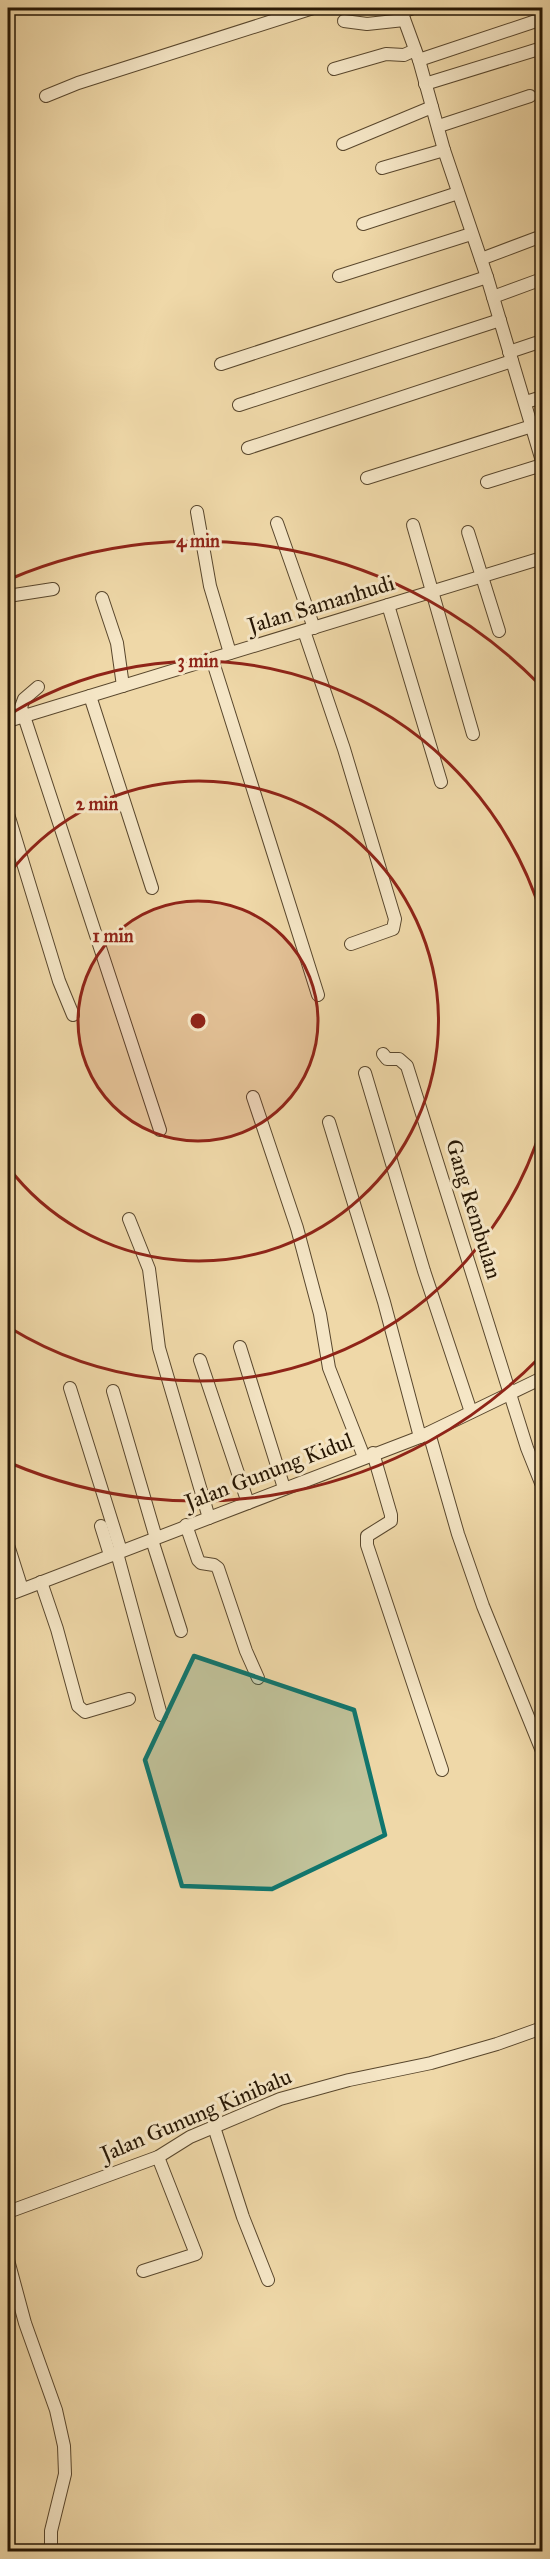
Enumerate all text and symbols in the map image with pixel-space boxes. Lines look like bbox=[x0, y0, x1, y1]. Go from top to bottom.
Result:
text: 4 min bbox=[176, 530, 220, 553]
street label: Jalan Samanhudi bbox=[242, 569, 398, 640]
text: 3 min bbox=[178, 650, 219, 673]
text: 2 min bbox=[76, 793, 119, 815]
text: 1 min bbox=[93, 925, 134, 947]
centre of rings bbox=[188, 1011, 208, 1031]
street label: Gang Rembulan bbox=[440, 1136, 508, 1282]
street label: Jalan Gunung Kidul bbox=[179, 1426, 357, 1516]
street label: Jalan Gunung Kinibalu bbox=[95, 2062, 296, 2168]

